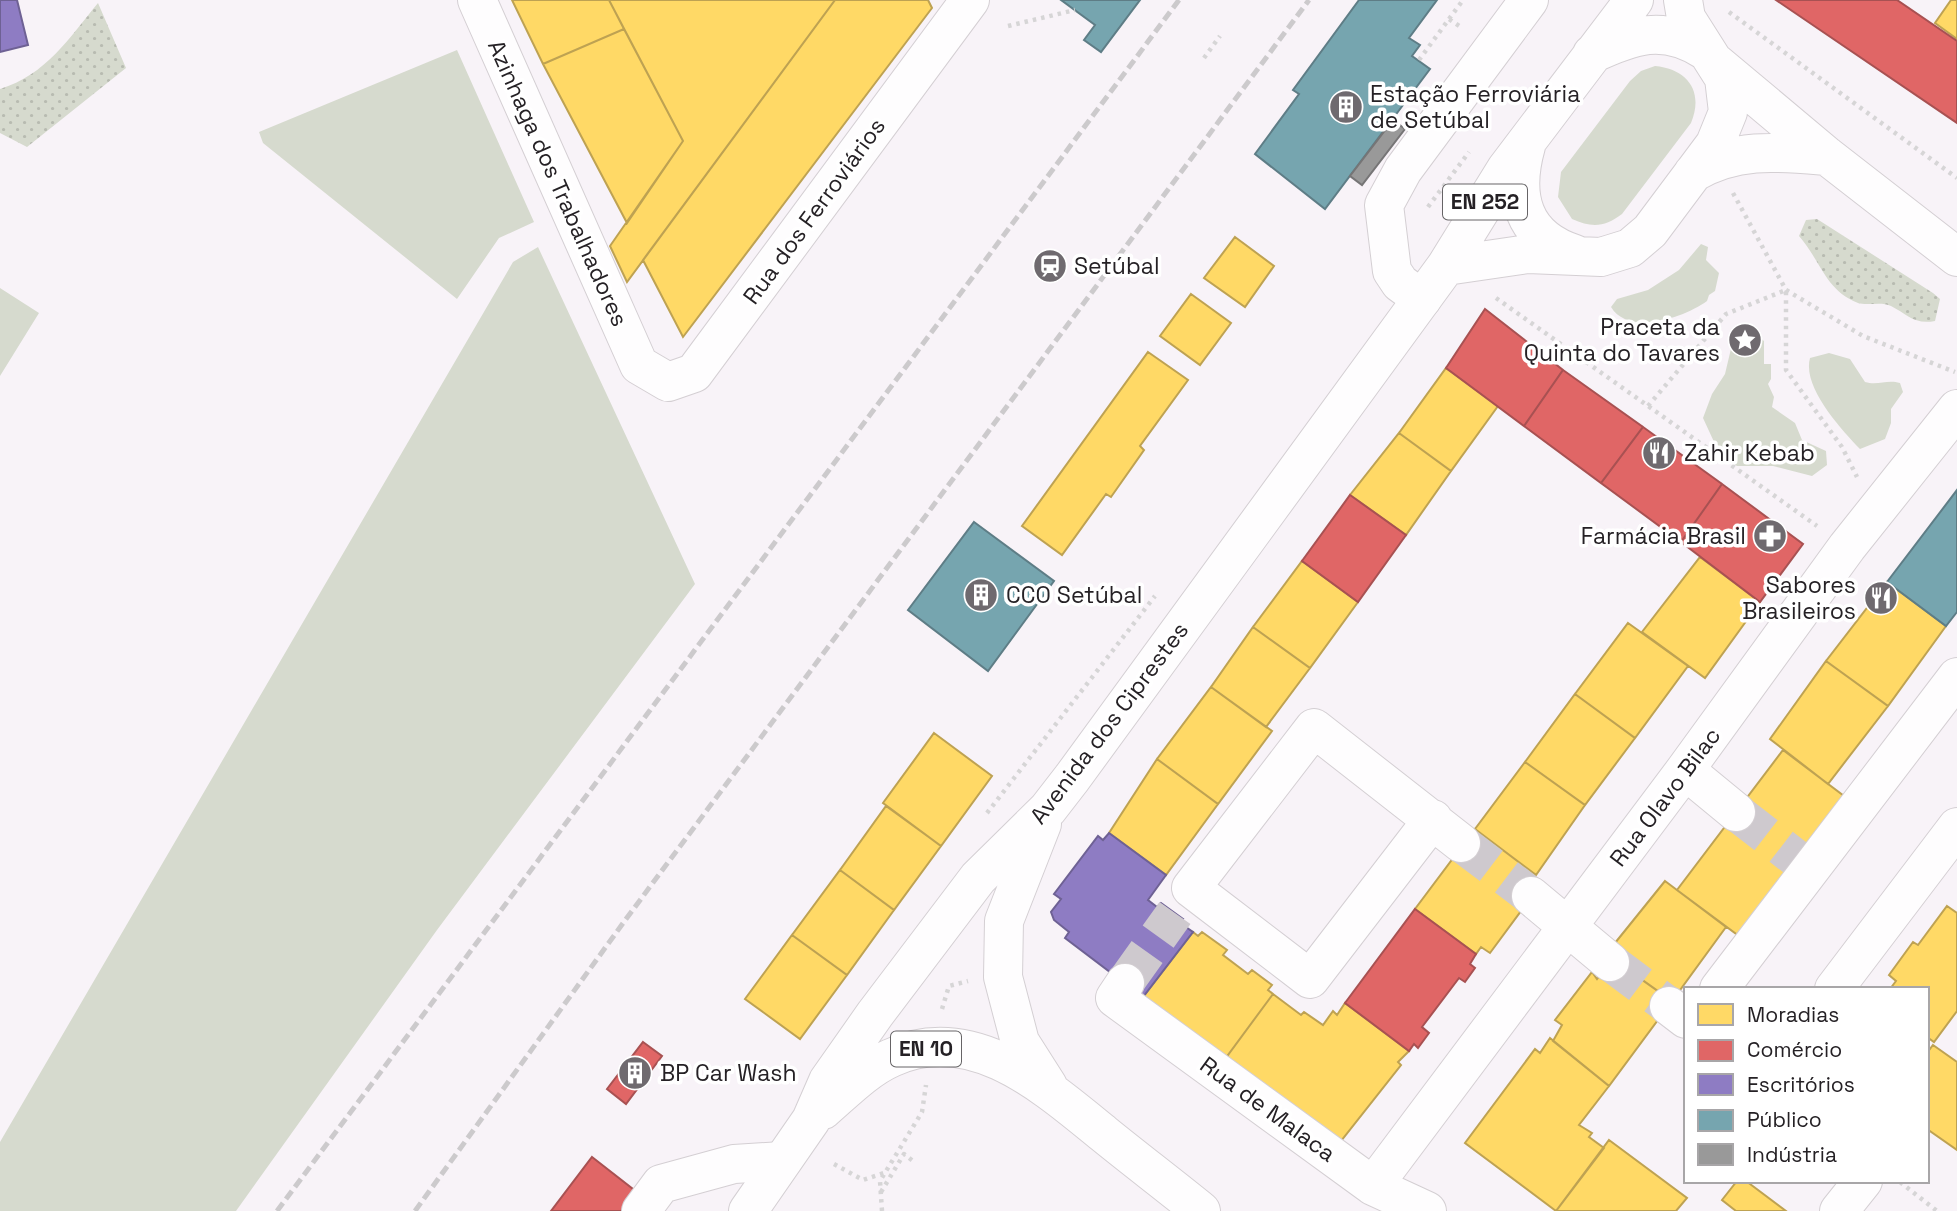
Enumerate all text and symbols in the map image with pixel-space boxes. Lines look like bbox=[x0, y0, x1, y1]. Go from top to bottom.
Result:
street label: Azinhaga dos Trabalhadores bbox=[481, 35, 635, 331]
place label: Estação Ferroviária de Setúbal bbox=[1370, 79, 1580, 135]
building icon: Estação Ferroviária de Setúbal bbox=[1327, 88, 1365, 126]
street label: Rua dos Ferroviários bbox=[736, 112, 892, 310]
road number: EN 252 bbox=[1443, 184, 1527, 220]
station icon: Setúbal bbox=[1031, 247, 1069, 285]
place label: Setúbal bbox=[1074, 251, 1160, 281]
place label: Praceta da Quinta do Tavares bbox=[1524, 312, 1720, 368]
place icon: Praceta da Quinta do Tavares bbox=[1726, 321, 1764, 359]
restaurant icon: Zahir Kebab bbox=[1640, 434, 1678, 472]
place label: Zahir Kebab bbox=[1684, 438, 1815, 468]
pharmacy icon: Farmácia Brasil bbox=[1751, 517, 1789, 555]
place label: Farmácia Brasil bbox=[1581, 521, 1746, 551]
place label: Sabores Brasileiros bbox=[1742, 570, 1856, 626]
building icon: CCO Setúbal bbox=[962, 576, 1000, 614]
restaurant icon: Sabores Brasileiros bbox=[1862, 579, 1900, 617]
place label: CCO Setúbal bbox=[1006, 580, 1142, 610]
street label: Avenida dos Ciprestes bbox=[1023, 616, 1195, 830]
street label: Rua Olavo Bilac bbox=[1603, 721, 1727, 873]
legend bbox=[1684, 987, 1929, 1183]
text: Moradias bbox=[1747, 1001, 1839, 1028]
road number: EN 10 bbox=[891, 1032, 961, 1066]
text: Comércio bbox=[1747, 1036, 1842, 1063]
street label: Rua de Malaca bbox=[1194, 1050, 1342, 1168]
building icon: BP Car Wash bbox=[616, 1054, 654, 1092]
place label: BP Car Wash bbox=[660, 1058, 797, 1088]
text: Escritórios bbox=[1747, 1071, 1855, 1098]
text: Público bbox=[1747, 1106, 1822, 1133]
text: Indústria bbox=[1747, 1141, 1837, 1168]

